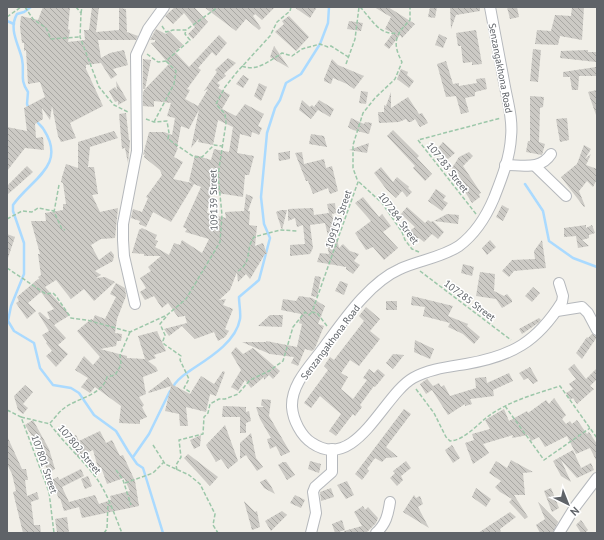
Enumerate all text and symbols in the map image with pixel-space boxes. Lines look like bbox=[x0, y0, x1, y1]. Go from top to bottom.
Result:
street label: Senzangakhona Road bbox=[485, 22, 516, 114]
street label: 107283 Street bbox=[424, 139, 472, 196]
street label: 109139 Street bbox=[206, 169, 221, 231]
street label: 109153 Street bbox=[322, 188, 355, 250]
street label: 107284 Street bbox=[375, 190, 422, 247]
street label: 107285 Street bbox=[441, 277, 498, 324]
street label: Senzangakhona Road bbox=[298, 302, 363, 383]
street label: 107802 Street bbox=[55, 422, 105, 477]
street label: 107801 Street bbox=[28, 433, 61, 496]
north arrow bbox=[548, 484, 588, 524]
text: N bbox=[567, 504, 582, 519]

